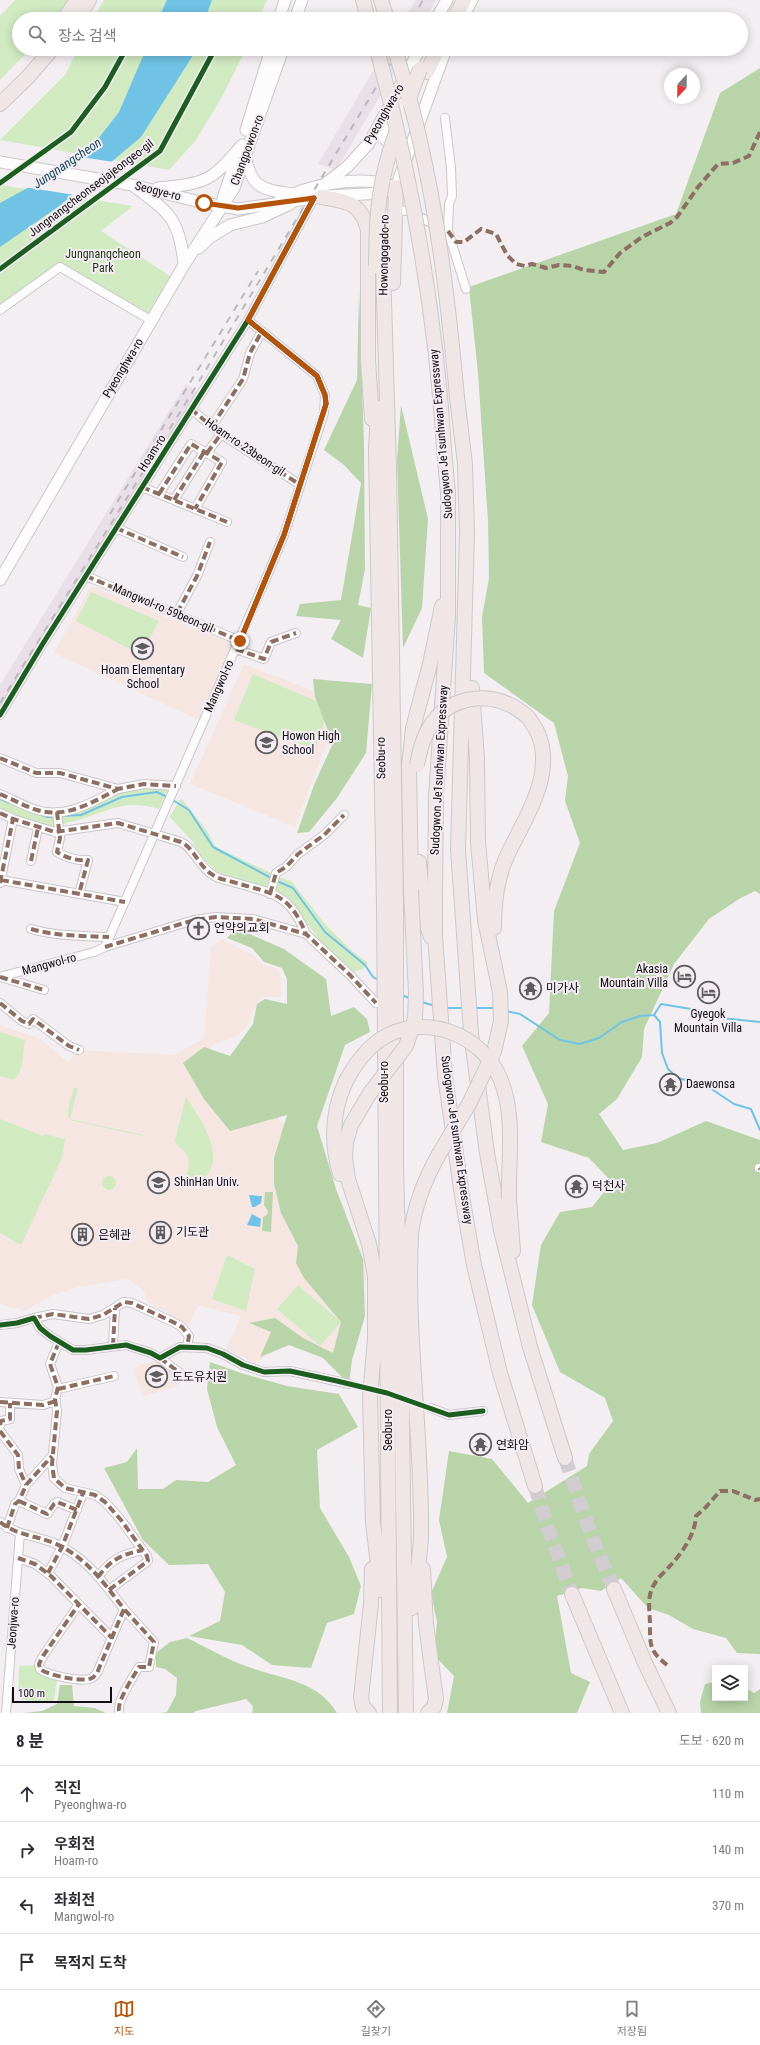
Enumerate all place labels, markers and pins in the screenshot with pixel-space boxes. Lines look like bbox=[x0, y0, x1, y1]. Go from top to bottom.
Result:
school or university icon: Hoam Elementary School bbox=[130, 636, 156, 662]
place label: Hoam Elementary School bbox=[101, 663, 185, 691]
place label: Howon High School bbox=[282, 729, 340, 757]
school or university icon: Howon High School bbox=[254, 730, 280, 756]
church icon: 언약의교회 bbox=[185, 915, 211, 941]
place label: 언약의교회 bbox=[214, 921, 269, 935]
place label: Akasia Mountain Villa bbox=[600, 962, 668, 990]
hotel icon: Akasia Mountain Villa bbox=[671, 963, 697, 989]
temple icon: 미가사 bbox=[518, 975, 544, 1001]
hotel icon: Gyegok Mountain Villa bbox=[695, 980, 721, 1006]
place label: 미가사 bbox=[546, 981, 579, 995]
place label: Gyegok Mountain Villa bbox=[674, 1007, 742, 1035]
temple icon: Daewonsa bbox=[657, 1071, 683, 1097]
place label: Daewonsa bbox=[686, 1077, 735, 1091]
school or university icon: ShinHan Univ. bbox=[146, 1169, 172, 1195]
temple icon: 덕천사 bbox=[564, 1173, 590, 1199]
place label: ShinHan Univ. bbox=[174, 1175, 239, 1189]
place label: 덕천사 bbox=[592, 1179, 625, 1193]
building icon: 기도관 bbox=[148, 1219, 174, 1245]
building icon: 은혜관 bbox=[69, 1222, 95, 1248]
place label: 기도관 bbox=[176, 1225, 209, 1239]
place label: 은혜관 bbox=[98, 1228, 131, 1242]
school or university icon: 도도유치원 bbox=[144, 1364, 170, 1390]
place label: 도도유치원 bbox=[172, 1370, 227, 1384]
temple icon: 연화암 bbox=[468, 1432, 494, 1458]
place label: 연화암 bbox=[496, 1438, 529, 1452]

